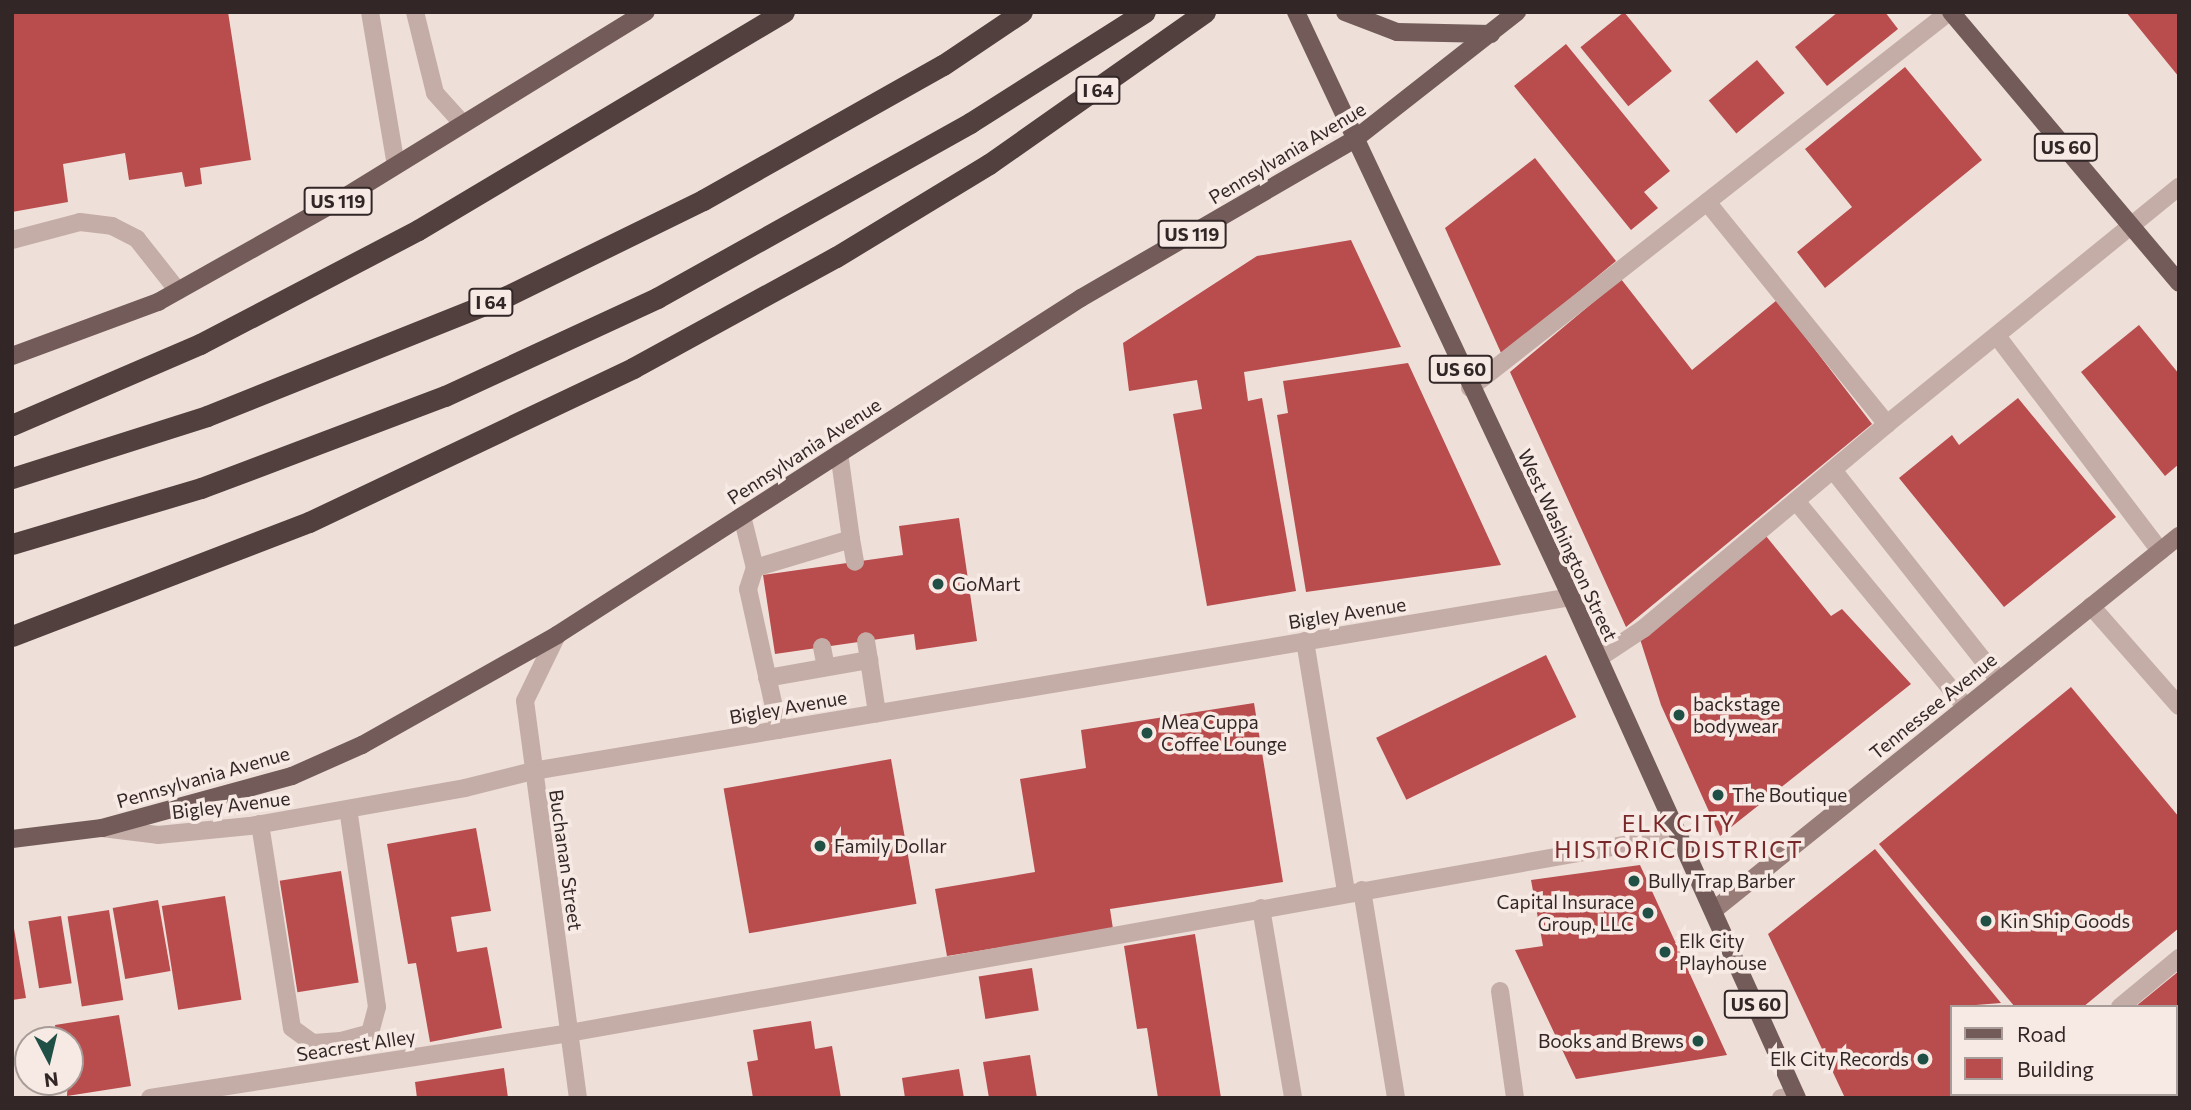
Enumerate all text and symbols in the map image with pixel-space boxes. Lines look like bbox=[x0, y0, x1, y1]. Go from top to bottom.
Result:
road number: I 64 bbox=[1075, 76, 1121, 104]
street label: Pennsylvania Avenue bbox=[1205, 97, 1369, 209]
road number: US 60 bbox=[2033, 132, 2099, 162]
road number: US 119 bbox=[303, 186, 373, 216]
road number: US 119 bbox=[1157, 220, 1227, 248]
road number: I 64 bbox=[468, 288, 514, 316]
road number: US 60 bbox=[1428, 354, 1494, 384]
street label: Pennsylvania Avenue bbox=[723, 393, 885, 509]
street label: West Washington Street bbox=[1513, 445, 1623, 645]
place label: GoMart bbox=[952, 573, 1021, 595]
marker: GoMart bbox=[930, 576, 946, 592]
street label: Bigley Avenue bbox=[1287, 592, 1407, 634]
street label: Tennessee Avenue bbox=[1865, 648, 2001, 764]
street label: Bigley Avenue bbox=[727, 685, 849, 729]
place label: backstage bodywear bbox=[1693, 693, 1780, 737]
marker: backstage bodywear bbox=[1671, 707, 1687, 723]
place label: Mea Cuppa Coffee Lounge bbox=[1161, 711, 1287, 755]
marker: Mea Cuppa Coffee Lounge bbox=[1139, 725, 1155, 741]
street label: Pennsylvania Avenue bbox=[114, 741, 292, 813]
place label: The Boutique bbox=[1732, 784, 1847, 806]
street label: Bigley Avenue bbox=[171, 786, 291, 824]
marker: The Boutique bbox=[1710, 787, 1726, 803]
street label: Buchanan Street bbox=[545, 788, 587, 932]
district label: ELK CITY HISTORIC DISTRICT bbox=[1556, 809, 1802, 863]
place label: Family Dollar bbox=[834, 835, 947, 857]
marker: Family Dollar bbox=[812, 838, 828, 854]
place label: Bully Trap Barber bbox=[1648, 870, 1795, 892]
marker: Bully Trap Barber bbox=[1626, 873, 1642, 889]
place label: Capital Insurace Group, LLC bbox=[1497, 891, 1634, 935]
marker: Capital Insurace Group, LLC bbox=[1640, 905, 1656, 921]
place label: Kin Ship Goods bbox=[2000, 910, 2130, 932]
marker: Kin Ship Goods bbox=[1978, 913, 1994, 929]
place label: Elk City Playhouse bbox=[1679, 930, 1767, 974]
marker: Elk City Playhouse bbox=[1657, 944, 1673, 960]
road number: US 60 bbox=[1723, 989, 1789, 1018]
legend bbox=[1950, 1005, 2177, 1096]
text: Road bbox=[2017, 1021, 2066, 1046]
street label: Seacrest Alley bbox=[295, 1024, 417, 1066]
north arrow bbox=[14, 1026, 84, 1096]
place label: Books and Brews bbox=[1538, 1030, 1684, 1052]
marker: Books and Brews bbox=[1690, 1033, 1706, 1049]
place label: Elk City Records bbox=[1770, 1048, 1909, 1070]
marker: Elk City Records bbox=[1915, 1051, 1931, 1067]
text: Building bbox=[2017, 1056, 2094, 1081]
text: N bbox=[43, 1068, 60, 1093]

